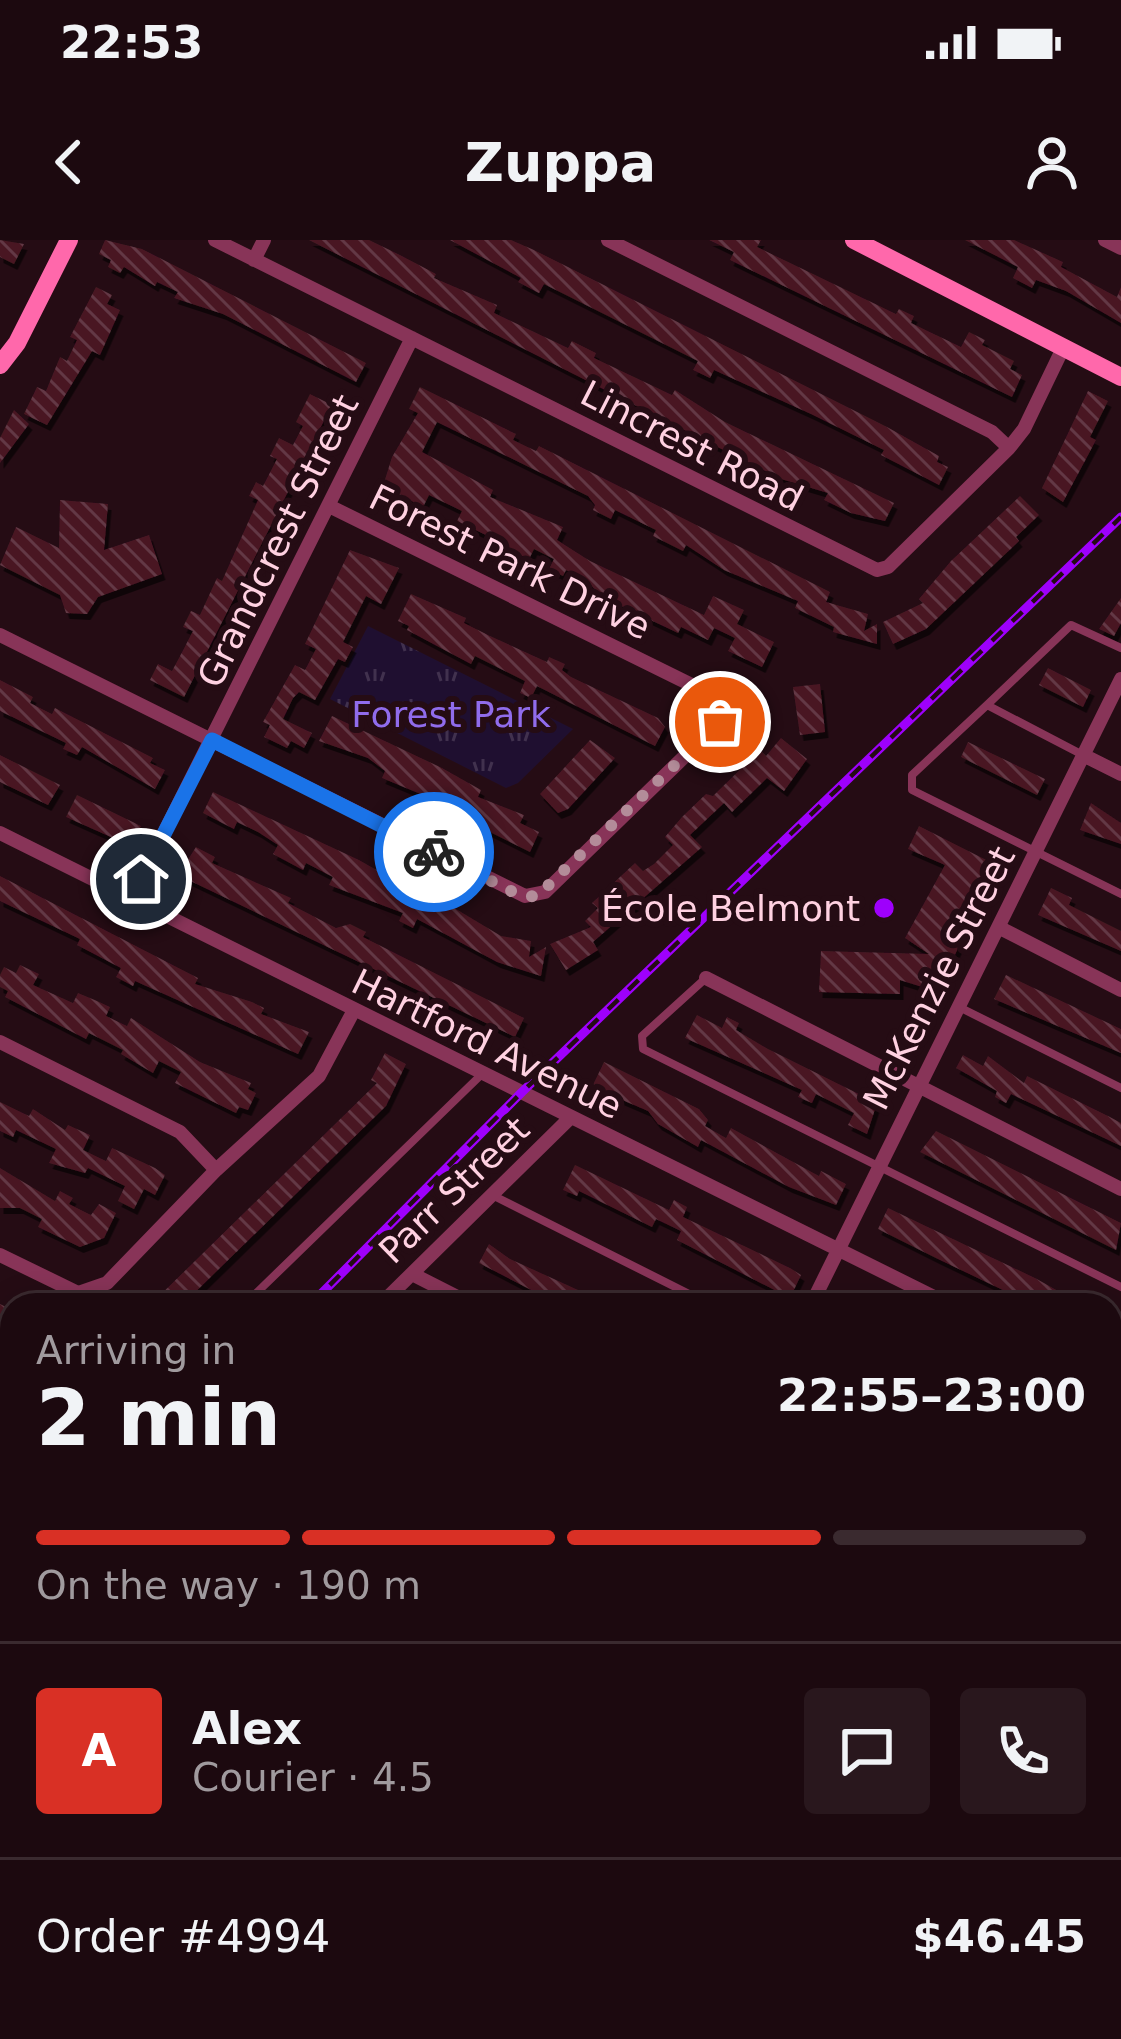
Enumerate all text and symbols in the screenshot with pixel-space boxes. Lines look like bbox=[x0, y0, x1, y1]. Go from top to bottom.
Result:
text: 22:53 bbox=[60, 16, 203, 69]
icon: back bbox=[36, 129, 102, 195]
icon: person bbox=[1019, 129, 1085, 195]
text: Zuppa bbox=[465, 131, 656, 194]
street label: Lincrest Road bbox=[574, 372, 810, 520]
street label: Grandcrest Street bbox=[189, 388, 367, 694]
street label: Forest Park Drive bbox=[363, 476, 657, 648]
pin bbox=[669, 671, 771, 773]
icon: bag bbox=[687, 689, 753, 755]
park label: Forest Park bbox=[351, 694, 551, 735]
courier bbox=[374, 792, 494, 912]
icon: bike bbox=[401, 819, 467, 885]
pin bbox=[90, 828, 192, 930]
street label: McKenzie Street bbox=[855, 840, 1023, 1116]
icon: home bbox=[108, 846, 174, 912]
place label: École Belmont bbox=[601, 888, 860, 929]
marker: École Belmont bbox=[871, 895, 897, 921]
street label: Hartford Avenue bbox=[345, 961, 629, 1127]
street label: Parr Street bbox=[371, 1109, 537, 1271]
text: Arriving in bbox=[36, 1328, 236, 1373]
text: 22:55–23:00 bbox=[777, 1369, 1086, 1422]
text: 2 min bbox=[36, 1373, 281, 1463]
text: On the way · 190 m bbox=[36, 1563, 421, 1608]
button: chat bbox=[804, 1688, 930, 1814]
button: phone bbox=[960, 1688, 1086, 1814]
text: Alex bbox=[192, 1702, 302, 1755]
text: A bbox=[82, 1724, 116, 1777]
text: Courier · 4.5 bbox=[192, 1755, 434, 1800]
text: Order #4994 bbox=[36, 1910, 330, 1963]
text: $46.45 bbox=[912, 1910, 1086, 1963]

